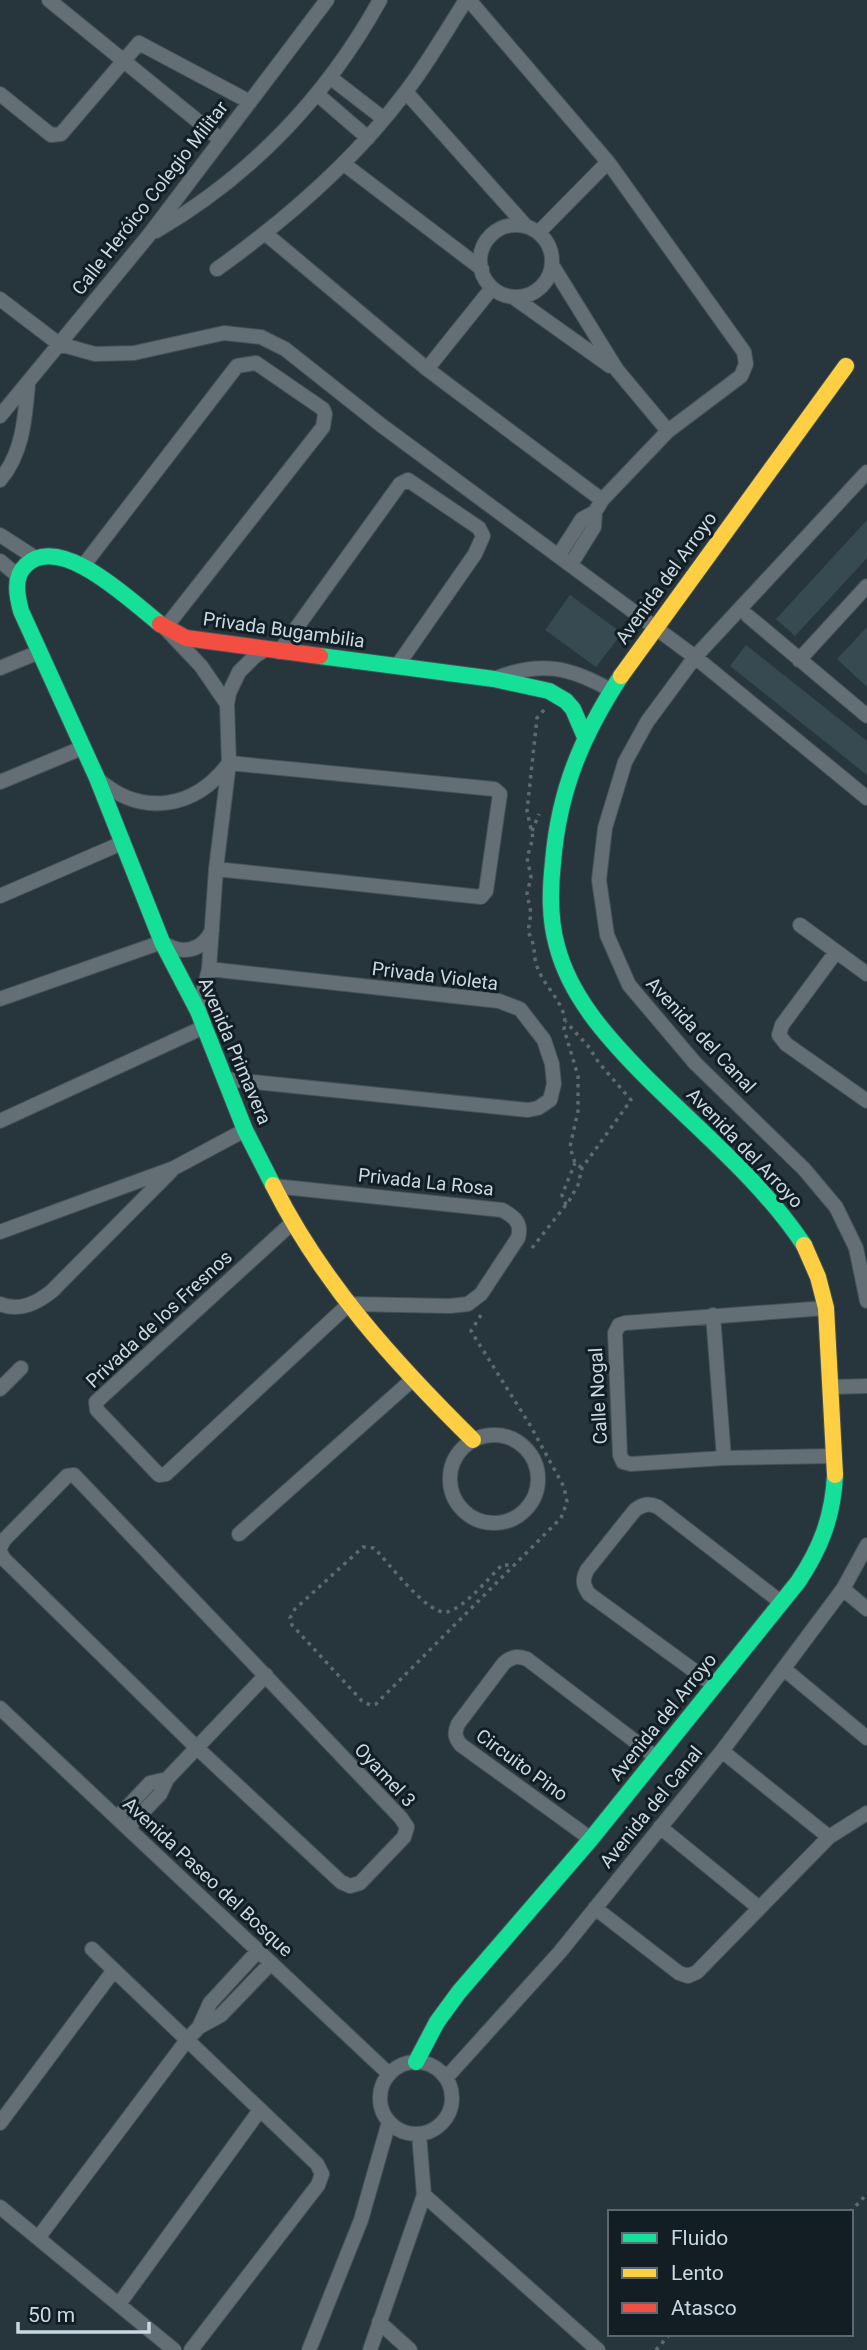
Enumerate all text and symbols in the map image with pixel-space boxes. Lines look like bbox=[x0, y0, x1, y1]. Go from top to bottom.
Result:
street label: Calle Heróico Colegio Militar bbox=[67, 96, 233, 300]
street label: Avenida del Arroyo bbox=[610, 508, 722, 648]
street label: Privada Bugambilia bbox=[202, 607, 366, 653]
street label: Privada Violeta bbox=[371, 957, 499, 995]
street label: Avenida del Canal bbox=[641, 972, 761, 1098]
street label: Avenida Primavera bbox=[194, 974, 276, 1128]
street label: Avenida del Arroyo bbox=[682, 1083, 808, 1213]
street label: Privada La Rosa bbox=[357, 1163, 495, 1201]
street label: Privada de los Fresnos bbox=[81, 1245, 237, 1393]
street label: Calle Nogal bbox=[584, 1347, 612, 1445]
street label: Avenida del Arroyo bbox=[604, 1649, 722, 1785]
street label: Circuito Pino bbox=[472, 1724, 572, 1806]
street label: Oyamel 3 bbox=[350, 1738, 420, 1812]
street label: Avenida del Canal bbox=[595, 1741, 707, 1873]
street label: Avenida Paseo del Bosque bbox=[118, 1792, 298, 1962]
legend bbox=[608, 2210, 853, 2336]
text: Fluido bbox=[671, 2226, 728, 2250]
text: Lento bbox=[671, 2261, 724, 2285]
scale bar bbox=[18, 2290, 149, 2334]
text: Atasco bbox=[671, 2296, 737, 2320]
text: 50 m bbox=[28, 2303, 75, 2327]

